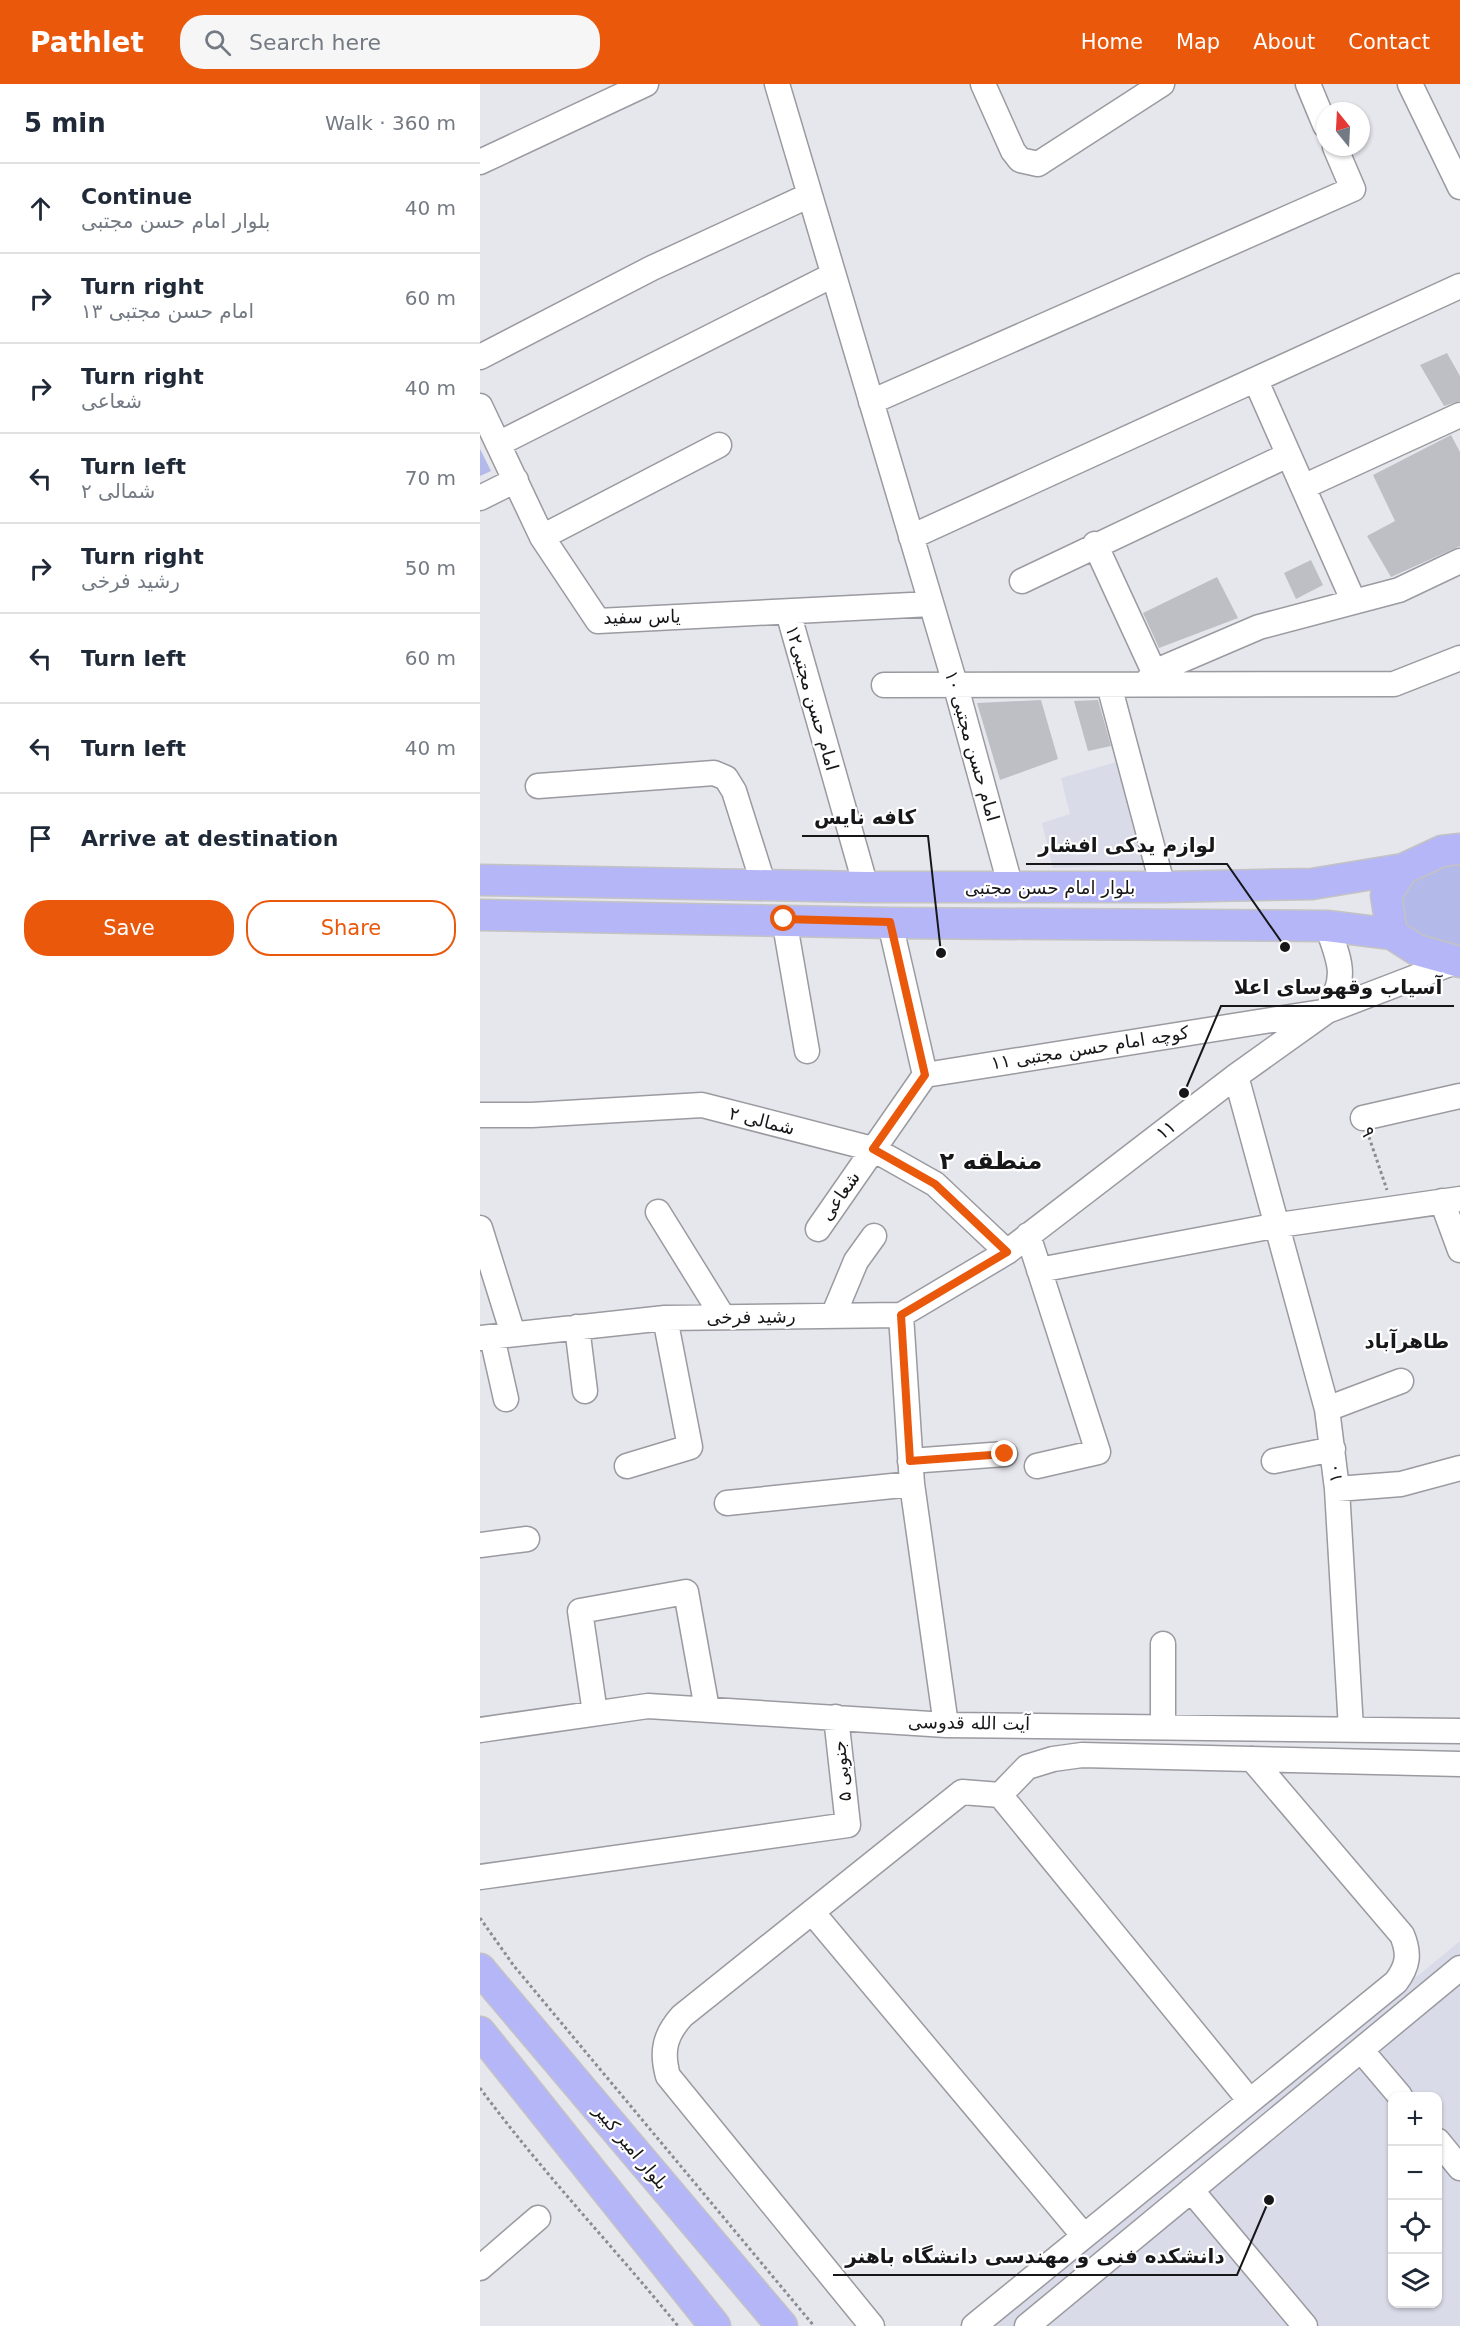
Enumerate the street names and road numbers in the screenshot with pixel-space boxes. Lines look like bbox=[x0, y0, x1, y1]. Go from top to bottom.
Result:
street label: یاس سفید bbox=[603, 605, 681, 628]
street label: امام حسن مجتبی۱۲ bbox=[781, 623, 843, 773]
street label: امام حسن مجتبی ۱۰ bbox=[940, 668, 1004, 824]
street label: بلوار امام حسن مجتبی bbox=[965, 877, 1135, 899]
street label: کوچه امام حسن مجتبی ۱۱ bbox=[989, 1021, 1191, 1075]
street label: ۲ شمالی bbox=[727, 1102, 797, 1139]
street label: ۱۱ bbox=[1152, 1115, 1180, 1144]
street label: ۹ bbox=[1357, 1124, 1380, 1140]
street label: شعاعی bbox=[815, 1167, 864, 1224]
street label: رشید فرخی bbox=[706, 1305, 796, 1329]
street label: ۱۰ bbox=[1323, 1462, 1346, 1484]
street label: آیت الله قدوسی bbox=[908, 1710, 1031, 1735]
street label: ۵ جنوبی bbox=[828, 1739, 856, 1803]
street label: بلوار امیر کبیر bbox=[588, 2099, 673, 2194]

